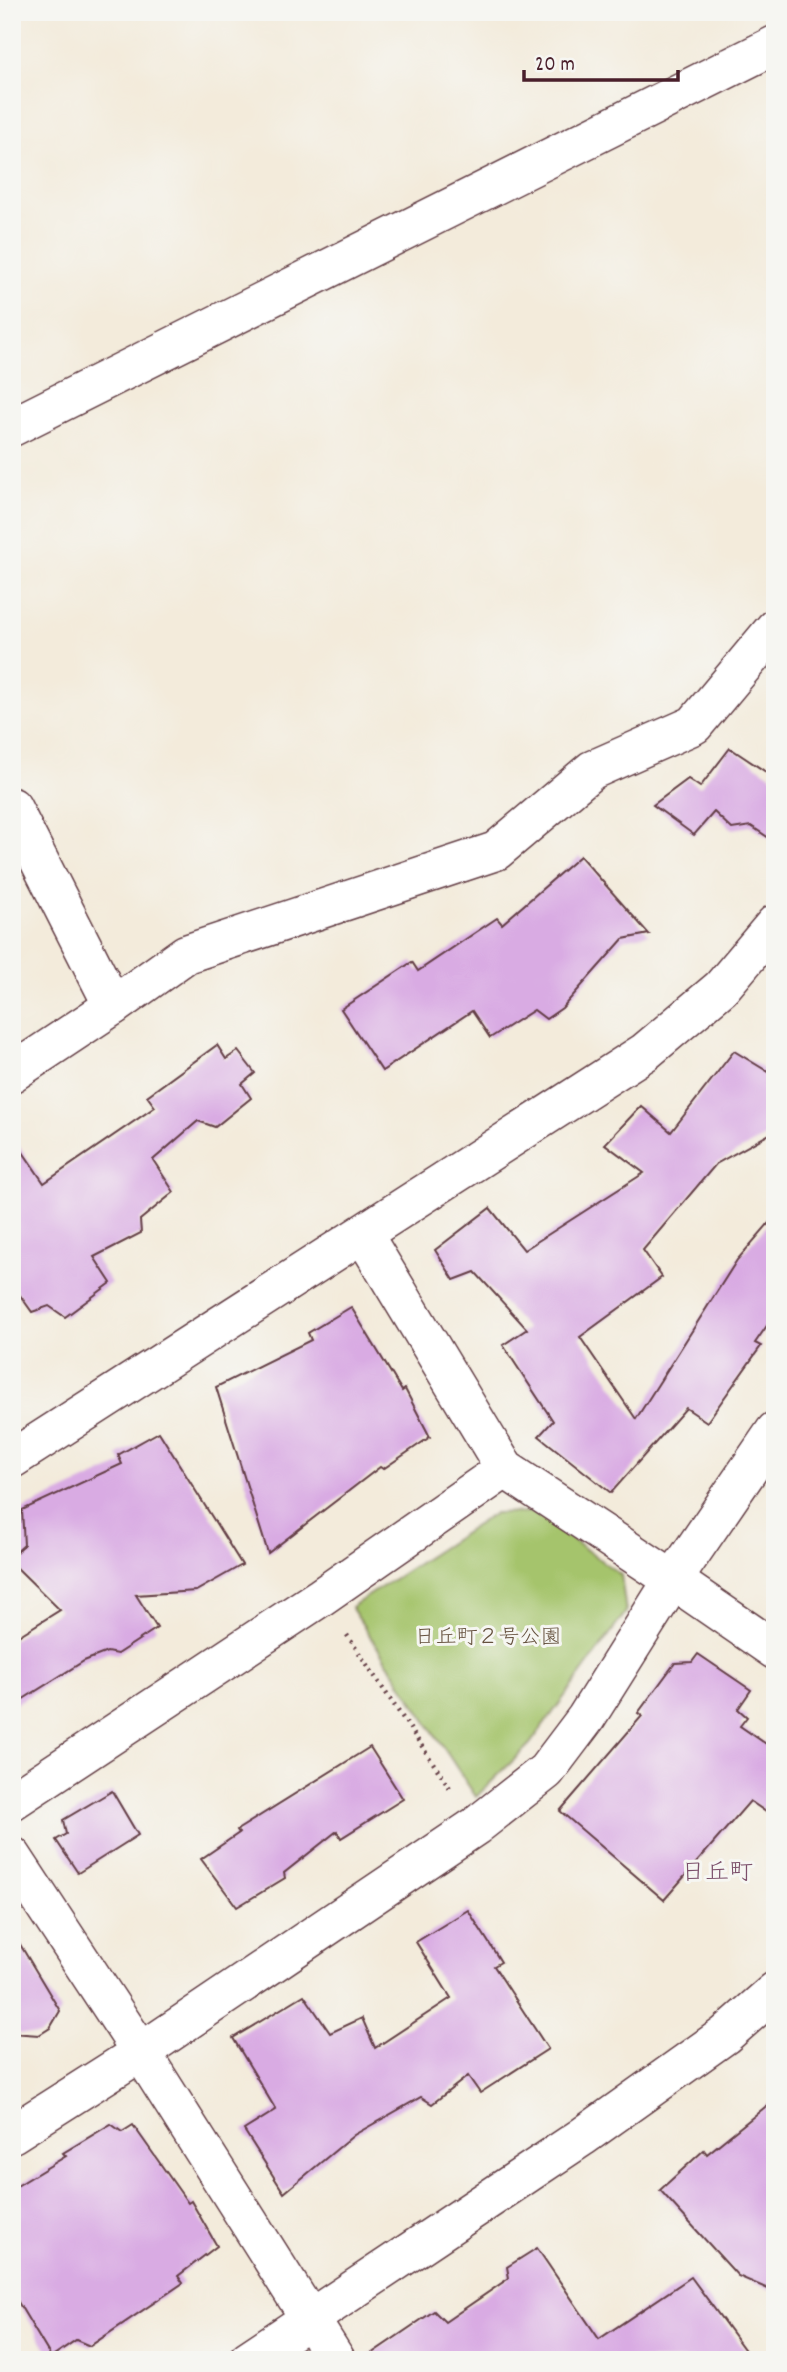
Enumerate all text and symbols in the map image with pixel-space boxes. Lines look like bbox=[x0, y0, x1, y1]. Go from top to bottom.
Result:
scale bar bbox=[524, 38, 678, 82]
text: 20 m bbox=[535, 51, 575, 81]
park label: 日丘町２号公園 bbox=[415, 1624, 562, 1654]
district label: 日丘町 bbox=[681, 1857, 753, 1891]

